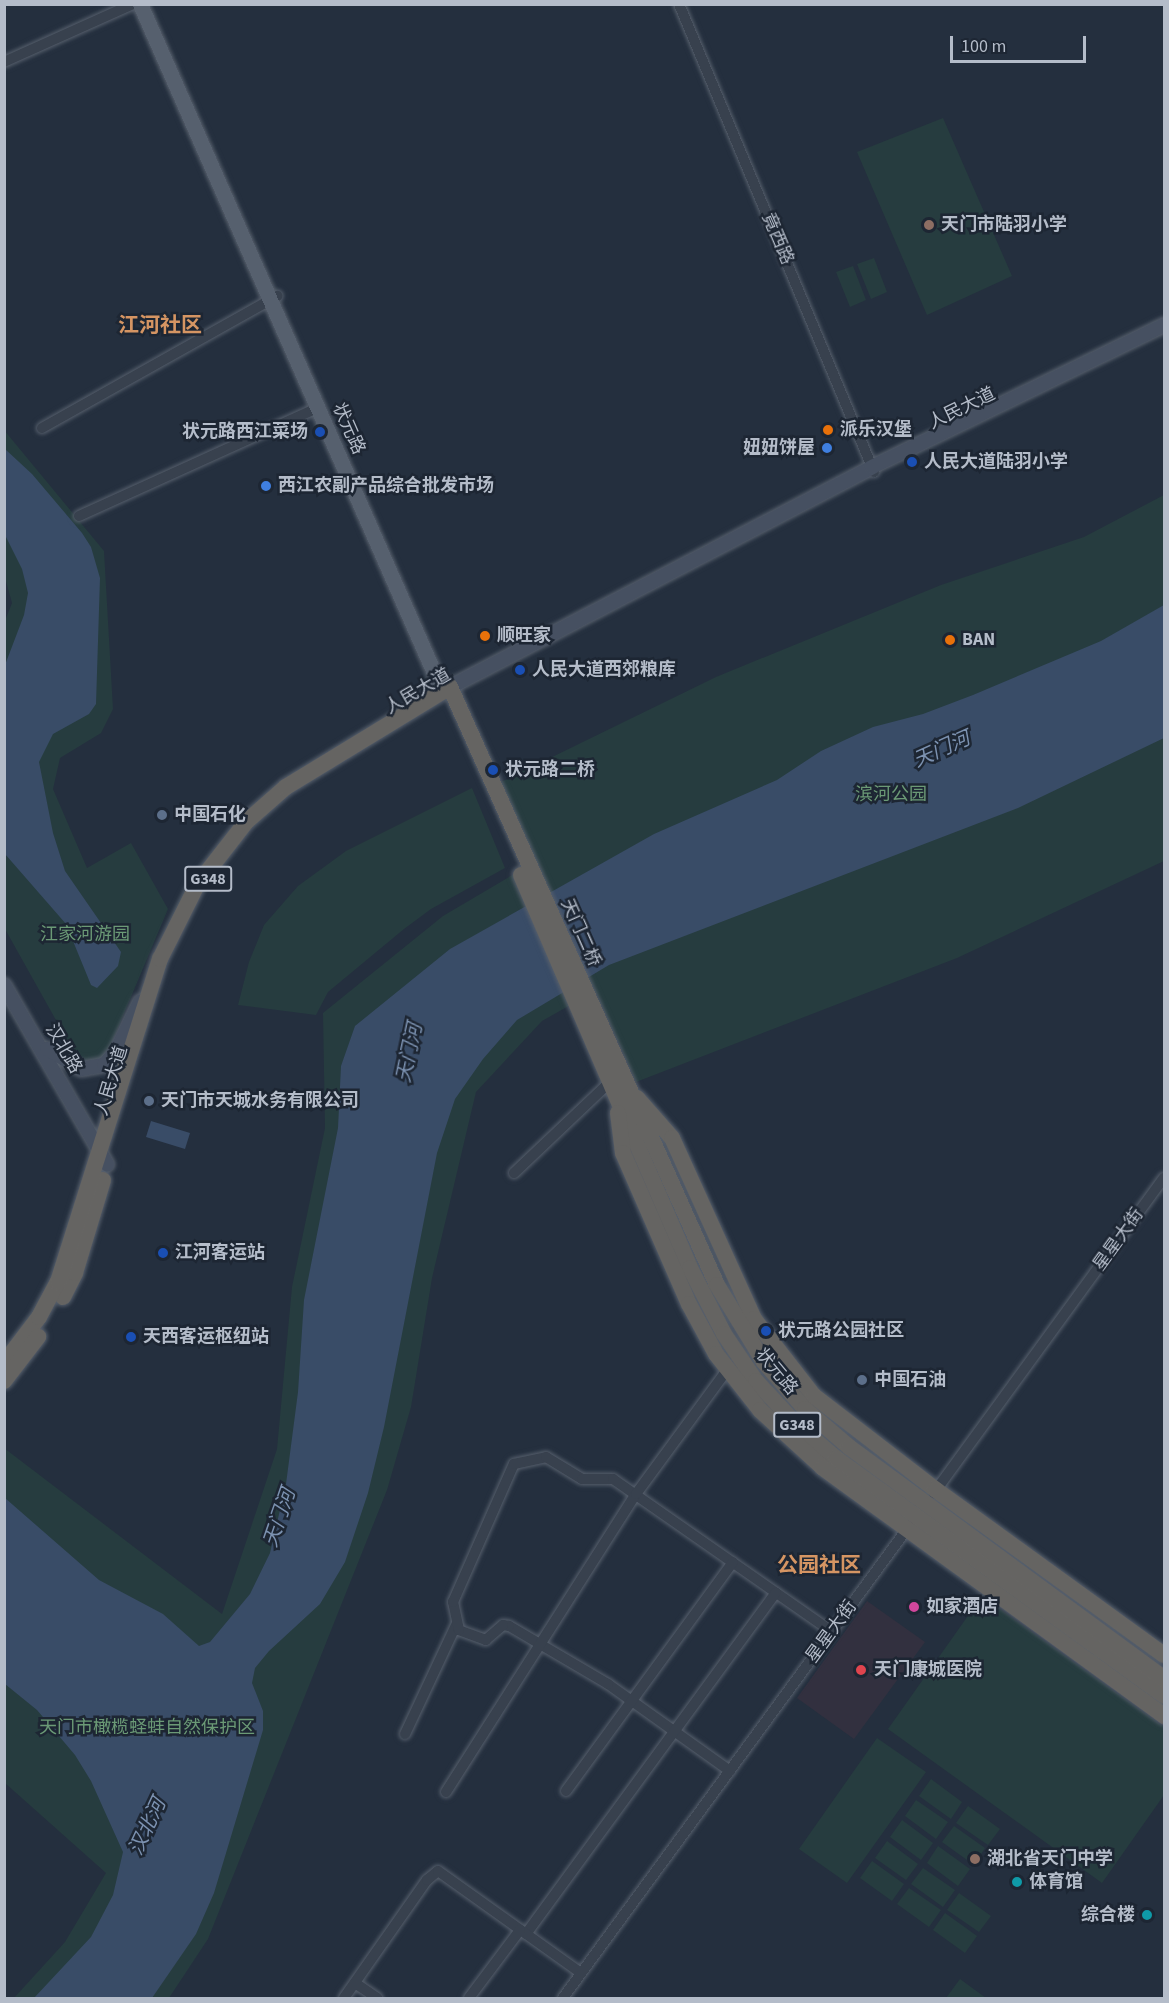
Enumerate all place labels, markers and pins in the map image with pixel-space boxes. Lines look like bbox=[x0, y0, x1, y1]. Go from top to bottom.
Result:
place label: 天门市陆羽小学 bbox=[941, 214, 1067, 236]
marker: 天门市陆羽小学 bbox=[922, 218, 936, 232]
place label: 派乐汉堡 bbox=[840, 419, 912, 441]
place label: 状元路西江菜场 bbox=[182, 421, 308, 443]
marker: 派乐汉堡 bbox=[821, 423, 835, 437]
marker: 状元路西江菜场 bbox=[313, 425, 327, 439]
place label: 妞妞饼屋 bbox=[743, 437, 815, 459]
marker: 妞妞饼屋 bbox=[820, 441, 834, 455]
place label: 人民大道陆羽小学 bbox=[924, 451, 1068, 473]
marker: 人民大道陆羽小学 bbox=[905, 455, 919, 469]
place label: 西江农副产品综合批发市场 bbox=[278, 475, 494, 497]
marker: 西江农副产品综合批发市场 bbox=[259, 479, 273, 493]
place label: 顺旺家 bbox=[497, 625, 551, 647]
marker: 顺旺家 bbox=[478, 629, 492, 643]
place label: BAN bbox=[962, 629, 995, 651]
marker: BAN bbox=[943, 633, 957, 647]
place label: 人民大道西郊粮库 bbox=[532, 659, 676, 681]
marker: 人民大道西郊粮库 bbox=[513, 663, 527, 677]
place label: 状元路二桥 bbox=[505, 759, 595, 781]
marker: 状元路二桥 bbox=[486, 763, 500, 777]
place label: 中国石化 bbox=[174, 804, 246, 826]
marker: 中国石化 bbox=[155, 808, 169, 822]
place label: 天门市天城水务有限公司 bbox=[161, 1090, 359, 1112]
marker: 天门市天城水务有限公司 bbox=[142, 1094, 156, 1108]
place label: 江河客运站 bbox=[175, 1242, 265, 1264]
marker: 江河客运站 bbox=[156, 1246, 170, 1260]
place label: 状元路公园社区 bbox=[778, 1320, 904, 1342]
marker: 状元路公园社区 bbox=[759, 1324, 773, 1338]
place label: 天西客运枢纽站 bbox=[143, 1326, 269, 1348]
marker: 天西客运枢纽站 bbox=[124, 1330, 138, 1344]
place label: 中国石油 bbox=[874, 1369, 946, 1391]
marker: 中国石油 bbox=[855, 1373, 869, 1387]
place label: 如家酒店 bbox=[926, 1596, 998, 1618]
marker: 如家酒店 bbox=[907, 1600, 921, 1614]
place label: 天门康城医院 bbox=[874, 1659, 982, 1681]
marker: 天门康城医院 bbox=[852, 1661, 870, 1679]
place label: 湖北省天门中学 bbox=[987, 1848, 1113, 1870]
marker: 湖北省天门中学 bbox=[968, 1852, 982, 1866]
place label: 体育馆 bbox=[1029, 1871, 1083, 1893]
marker: 体育馆 bbox=[1010, 1875, 1024, 1889]
place label: 综合楼 bbox=[1081, 1904, 1135, 1926]
marker: 综合楼 bbox=[1140, 1908, 1154, 1922]

